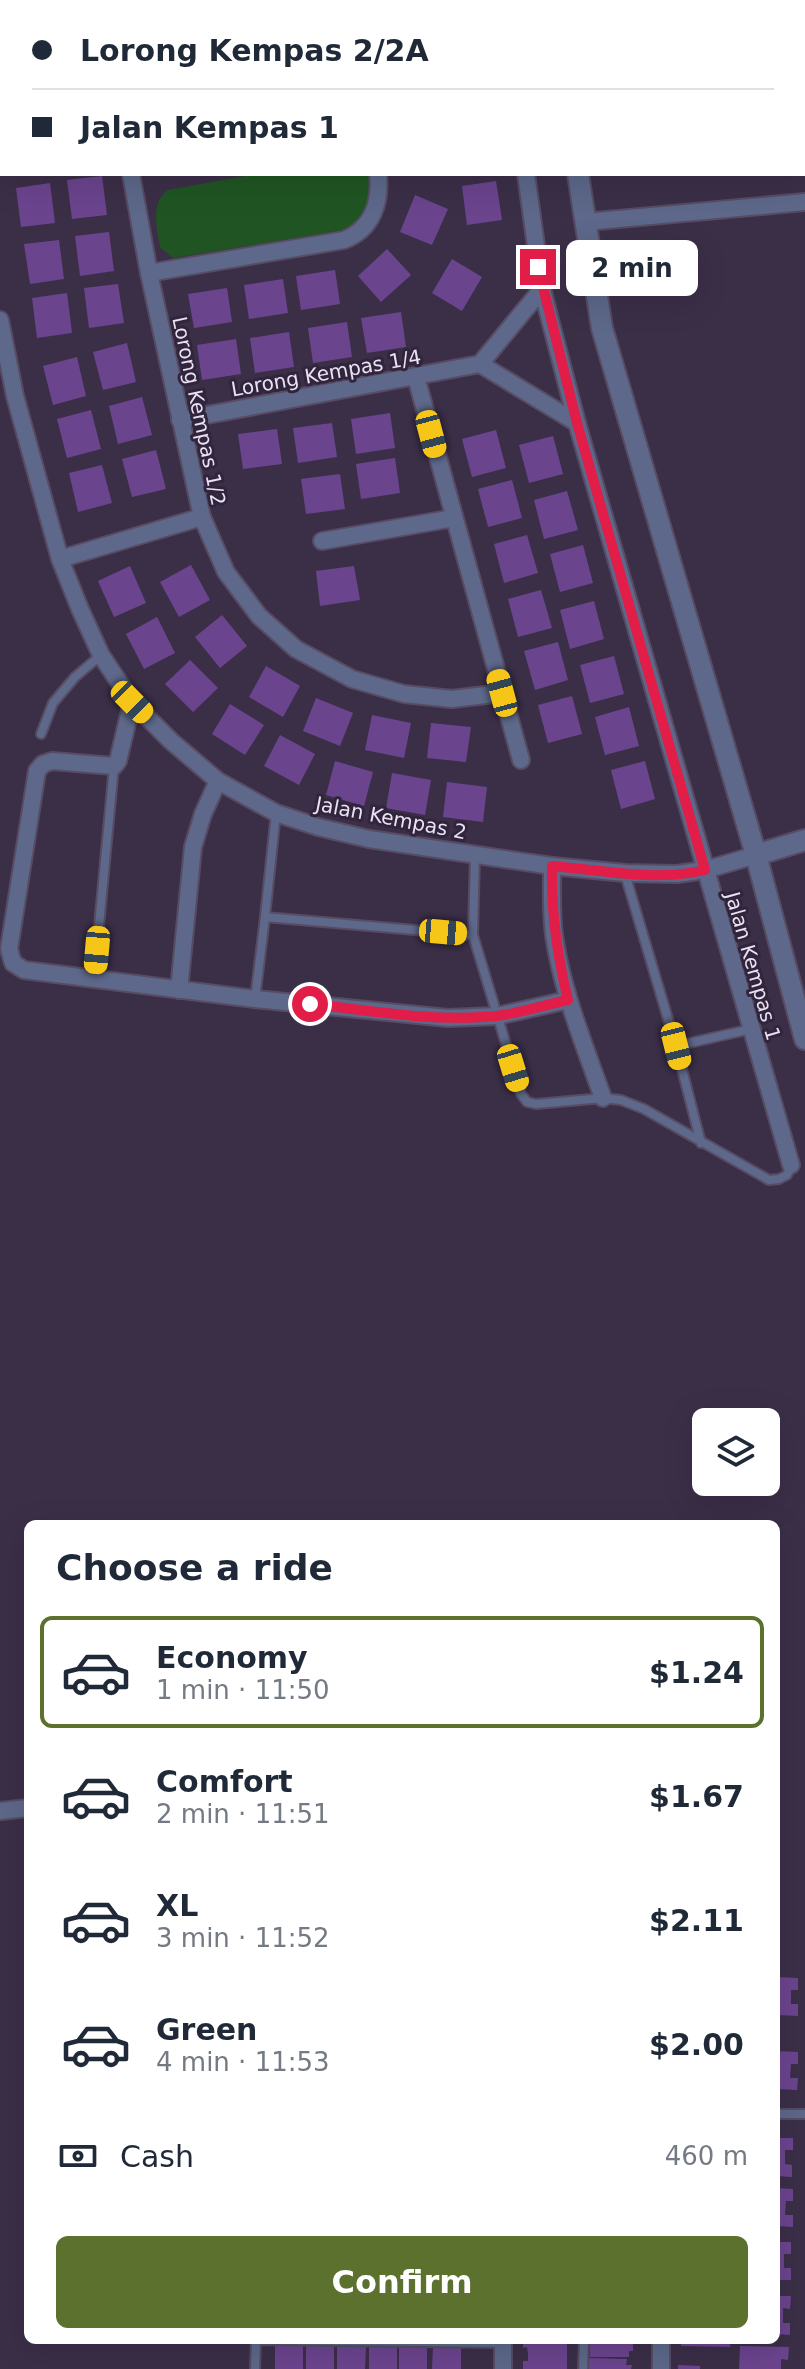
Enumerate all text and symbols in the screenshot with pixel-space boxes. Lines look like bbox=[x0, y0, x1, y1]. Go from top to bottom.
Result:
text: Lorong Kempas 2/2A bbox=[80, 33, 429, 68]
text: Jalan Kempas 1 bbox=[80, 110, 339, 145]
callout: 2 min bbox=[566, 239, 698, 295]
route end bbox=[520, 249, 556, 285]
text: 2 min bbox=[591, 253, 673, 283]
street label: Lorong Kempas 1/2 bbox=[167, 314, 231, 508]
street label: Lorong Kempas 1/4 bbox=[229, 344, 423, 402]
car bbox=[413, 408, 449, 460]
car bbox=[484, 667, 520, 719]
car bbox=[107, 677, 157, 727]
street label: Jalan Kempas 2 bbox=[311, 791, 469, 844]
street label: Jalan Kempas 1 bbox=[720, 887, 786, 1043]
car bbox=[418, 918, 468, 946]
car bbox=[83, 925, 111, 975]
route start bbox=[292, 986, 328, 1022]
car bbox=[659, 1020, 693, 1072]
car bbox=[495, 1042, 531, 1094]
map controls bbox=[692, 1408, 780, 1496]
button: layers bbox=[692, 1408, 780, 1496]
text: Choose a ride bbox=[56, 1547, 333, 1588]
icon: car bbox=[60, 1636, 132, 1708]
text: Economy bbox=[156, 1640, 308, 1675]
text: $1.24 bbox=[649, 1655, 744, 1690]
text: 1 min · 11:50 bbox=[156, 1675, 330, 1705]
icon: car bbox=[60, 1760, 132, 1832]
text: Comfort bbox=[156, 1764, 293, 1799]
text: $1.67 bbox=[649, 1779, 744, 1814]
text: 2 min · 11:51 bbox=[156, 1799, 330, 1829]
icon: car bbox=[60, 1884, 132, 1956]
text: XL bbox=[156, 1888, 198, 1923]
text: $2.11 bbox=[649, 1903, 744, 1938]
text: 3 min · 11:52 bbox=[156, 1923, 330, 1953]
icon: car bbox=[60, 2008, 132, 2080]
text: Green bbox=[156, 2012, 257, 2047]
text: $2.00 bbox=[649, 2027, 744, 2062]
text: 4 min · 11:53 bbox=[156, 2047, 330, 2077]
icon: cash bbox=[56, 2134, 100, 2178]
text: Cash bbox=[120, 2139, 194, 2174]
text: 460 m bbox=[665, 2141, 748, 2171]
button: Confirm bbox=[56, 2236, 748, 2328]

